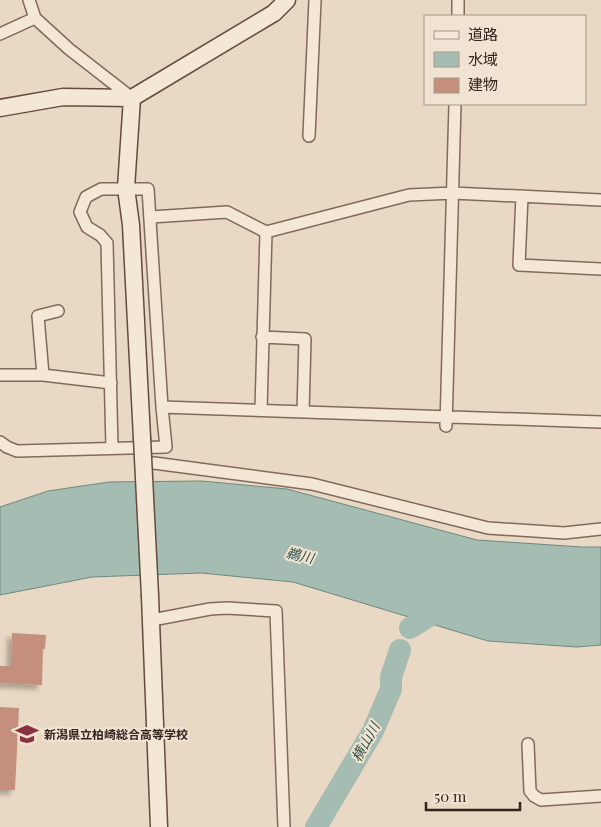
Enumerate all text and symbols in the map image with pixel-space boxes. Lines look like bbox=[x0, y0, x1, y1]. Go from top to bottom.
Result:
legend bbox=[424, 15, 586, 105]
text: 道路 bbox=[468, 24, 498, 44]
text: 水域 bbox=[468, 49, 498, 69]
text: 建物 bbox=[468, 74, 498, 94]
water label: 鵜川 bbox=[284, 543, 318, 568]
water label: 横山川 bbox=[347, 717, 384, 765]
school or university icon: 新潟県立柏崎総合高等学校 bbox=[14, 721, 40, 747]
place label: 新潟県立柏崎総合高等学校 bbox=[44, 726, 188, 742]
scale bar bbox=[426, 780, 520, 812]
text: 50 m bbox=[434, 786, 467, 806]

